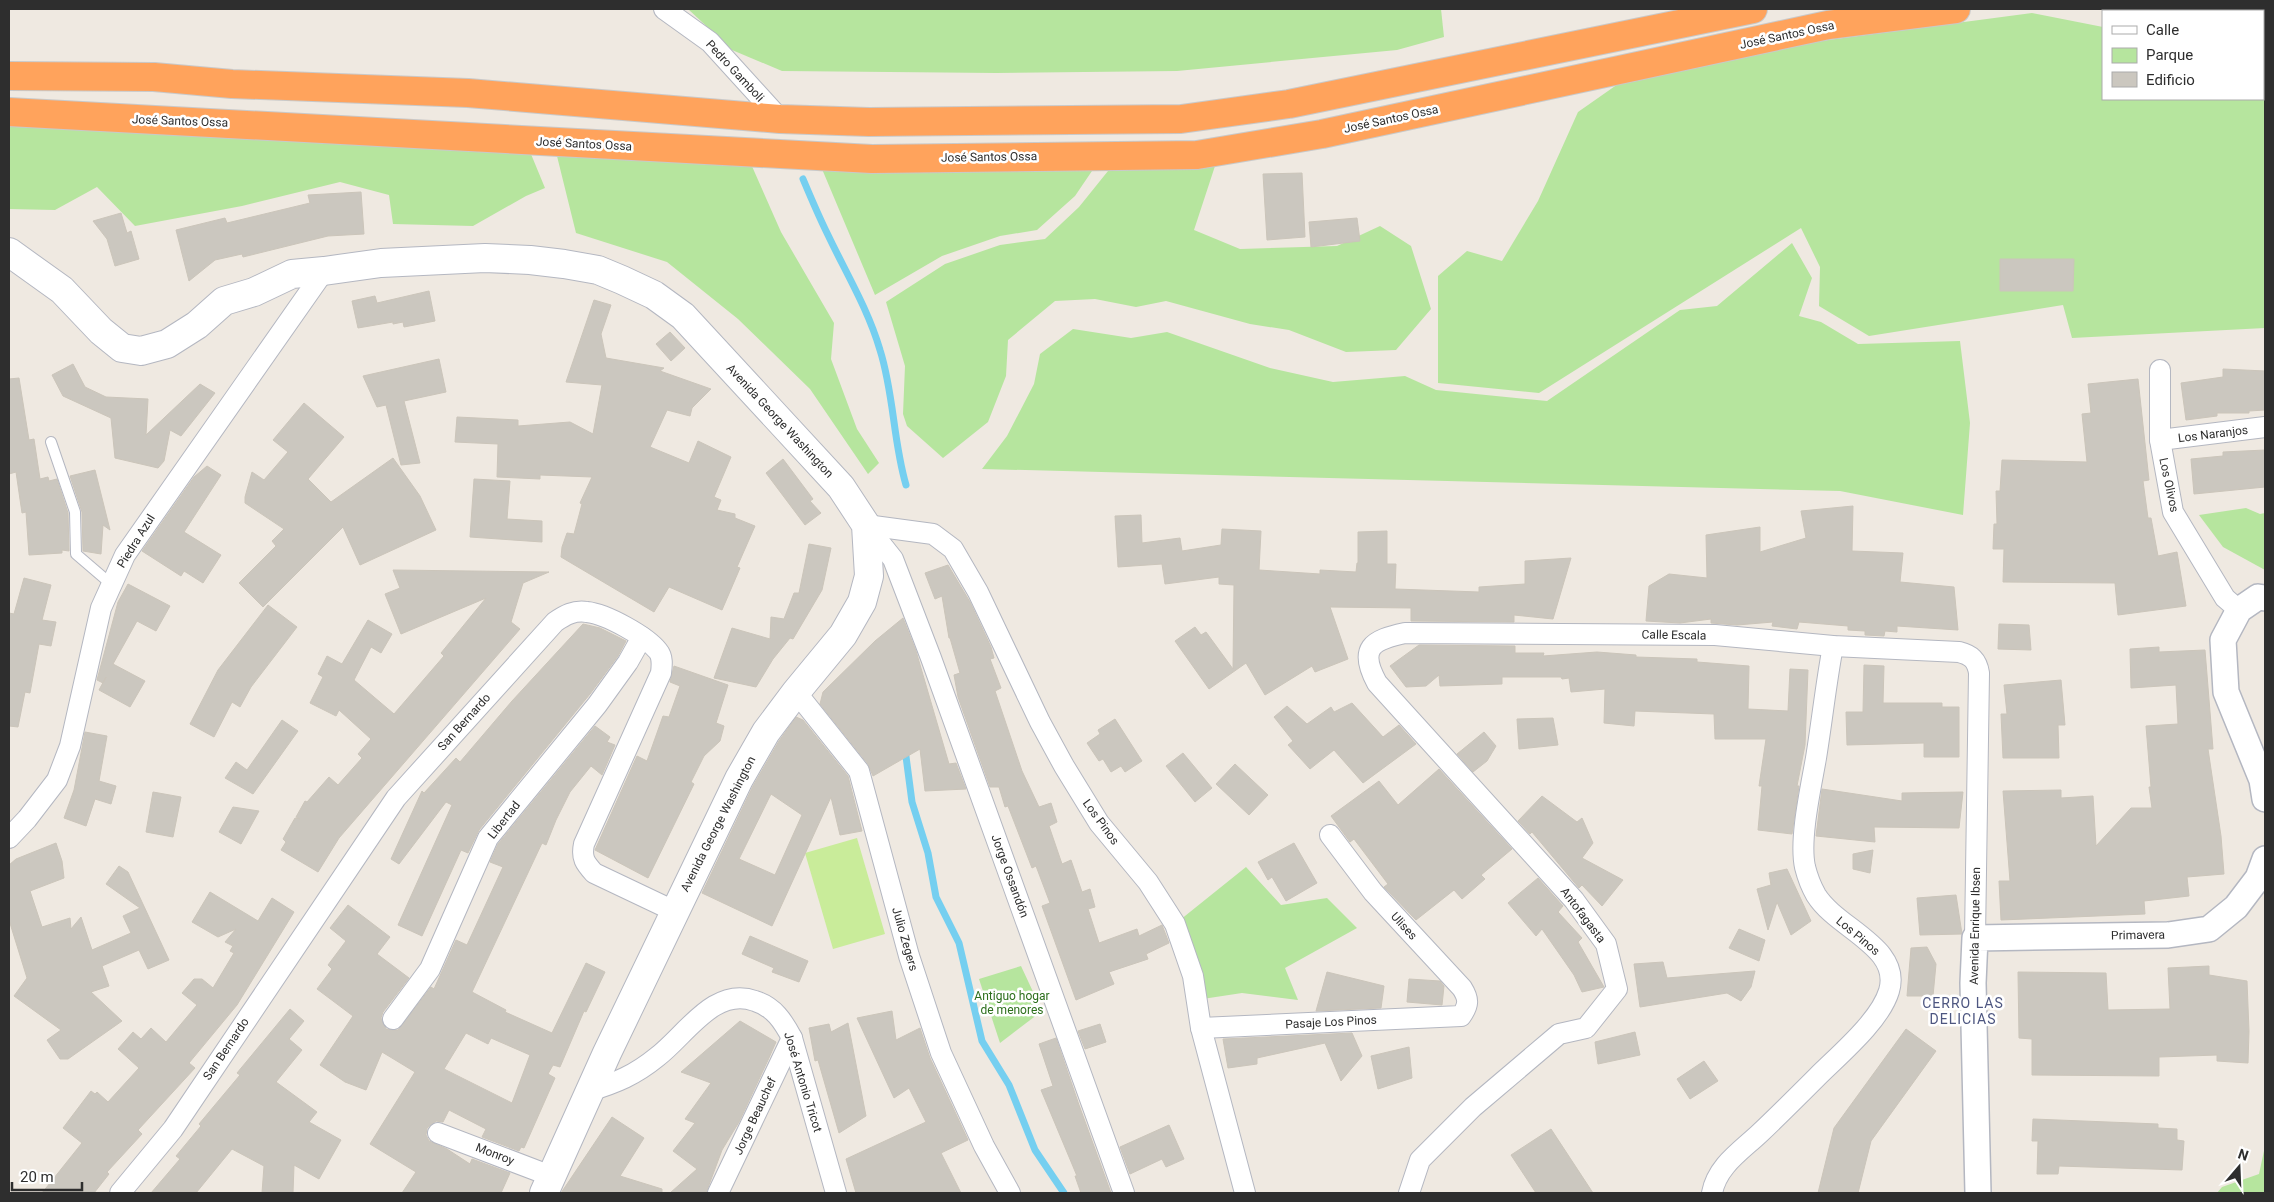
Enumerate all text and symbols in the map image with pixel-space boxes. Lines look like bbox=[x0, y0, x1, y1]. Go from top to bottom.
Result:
legend bbox=[2102, 10, 2264, 100]
street label: José Santos Ossa bbox=[1738, 18, 1836, 52]
text: Calle bbox=[2146, 21, 2179, 39]
street label: Pedro Gamboli bbox=[703, 37, 767, 105]
text: Parque bbox=[2146, 46, 2193, 64]
text: Edificio bbox=[2146, 71, 2195, 89]
street label: José Santos Ossa bbox=[1342, 102, 1440, 136]
street label: José Santos Ossa bbox=[132, 112, 228, 130]
street label: José Santos Ossa bbox=[536, 134, 632, 154]
street label: José Santos Ossa bbox=[941, 149, 1037, 165]
street label: Avenida George Washington bbox=[724, 361, 836, 481]
street label: Los Naranjos bbox=[2177, 423, 2249, 445]
street label: Los Olivos bbox=[2156, 456, 2182, 514]
street label: Piedra Azul bbox=[114, 512, 158, 570]
street label: Calle Escala bbox=[1641, 627, 1707, 643]
street label: San Bernardo bbox=[435, 690, 493, 753]
street label: Avenida George Washington bbox=[678, 754, 758, 894]
street label: Los Pinos bbox=[1080, 797, 1122, 847]
street label: Libertad bbox=[485, 798, 523, 842]
street label: Jorge Ossandón bbox=[988, 832, 1032, 920]
street label: Avenida Enrique Ibsen bbox=[1967, 867, 1983, 985]
street label: Antofagasta bbox=[1558, 885, 1608, 945]
street label: Julio Zegers bbox=[889, 905, 921, 973]
street label: Ulises bbox=[1388, 909, 1420, 943]
street label: Los Pinos bbox=[1833, 914, 1883, 958]
street label: Primavera bbox=[2111, 928, 2165, 942]
park label: Antiguo hogar de menores bbox=[974, 989, 1050, 1017]
district label: CERRO LAS DELICIAS bbox=[1922, 995, 2004, 1027]
street label: Pasaje Los Pinos bbox=[1285, 1013, 1377, 1031]
street label: San Bernardo bbox=[200, 1015, 252, 1083]
street label: José Antonio Tricot bbox=[781, 1030, 825, 1134]
street label: Jorge Beauchef bbox=[731, 1074, 779, 1157]
street label: Monroy bbox=[474, 1140, 517, 1168]
north arrow bbox=[2214, 1142, 2264, 1192]
text: N bbox=[2236, 1146, 2251, 1164]
scale bar bbox=[12, 1160, 82, 1192]
text: 20 m bbox=[20, 1168, 54, 1186]

